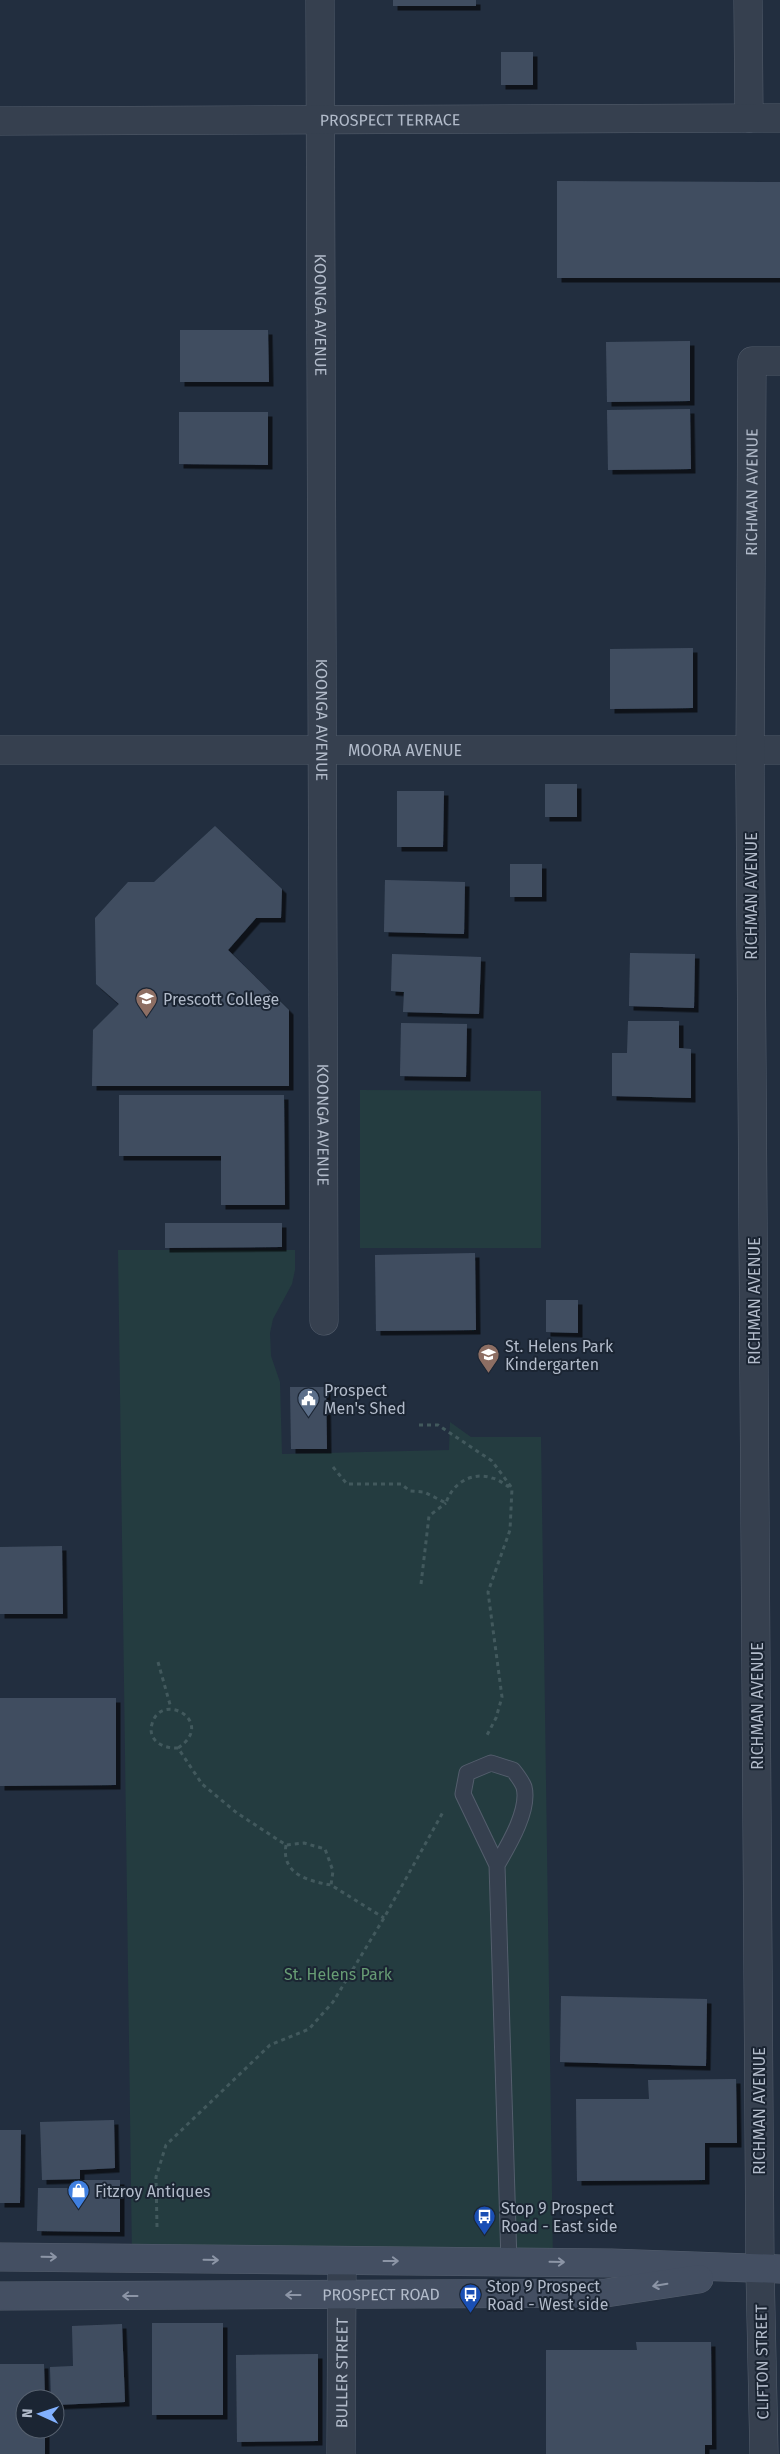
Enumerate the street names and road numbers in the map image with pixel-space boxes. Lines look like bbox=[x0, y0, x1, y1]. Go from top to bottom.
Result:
street label: PROSPECT TERRACE bbox=[320, 110, 460, 129]
street label: KOONGA AVENUE bbox=[311, 254, 331, 376]
street label: RICHMAN AVENUE bbox=[742, 428, 761, 556]
street label: KOONGA AVENUE bbox=[312, 659, 332, 781]
street label: MOORA AVENUE bbox=[348, 741, 462, 760]
street label: RICHMAN AVENUE bbox=[742, 832, 761, 960]
street label: KOONGA AVENUE bbox=[314, 1064, 333, 1186]
street label: RICHMAN AVENUE bbox=[745, 1237, 764, 1365]
street label: RICHMAN AVENUE bbox=[748, 1642, 767, 1770]
street label: RICHMAN AVENUE bbox=[750, 2047, 769, 2175]
street label: PROSPECT ROAD bbox=[322, 2284, 440, 2304]
street label: CLIFTON STREET bbox=[751, 2304, 773, 2420]
street label: BULLER STREET bbox=[332, 2317, 351, 2428]

